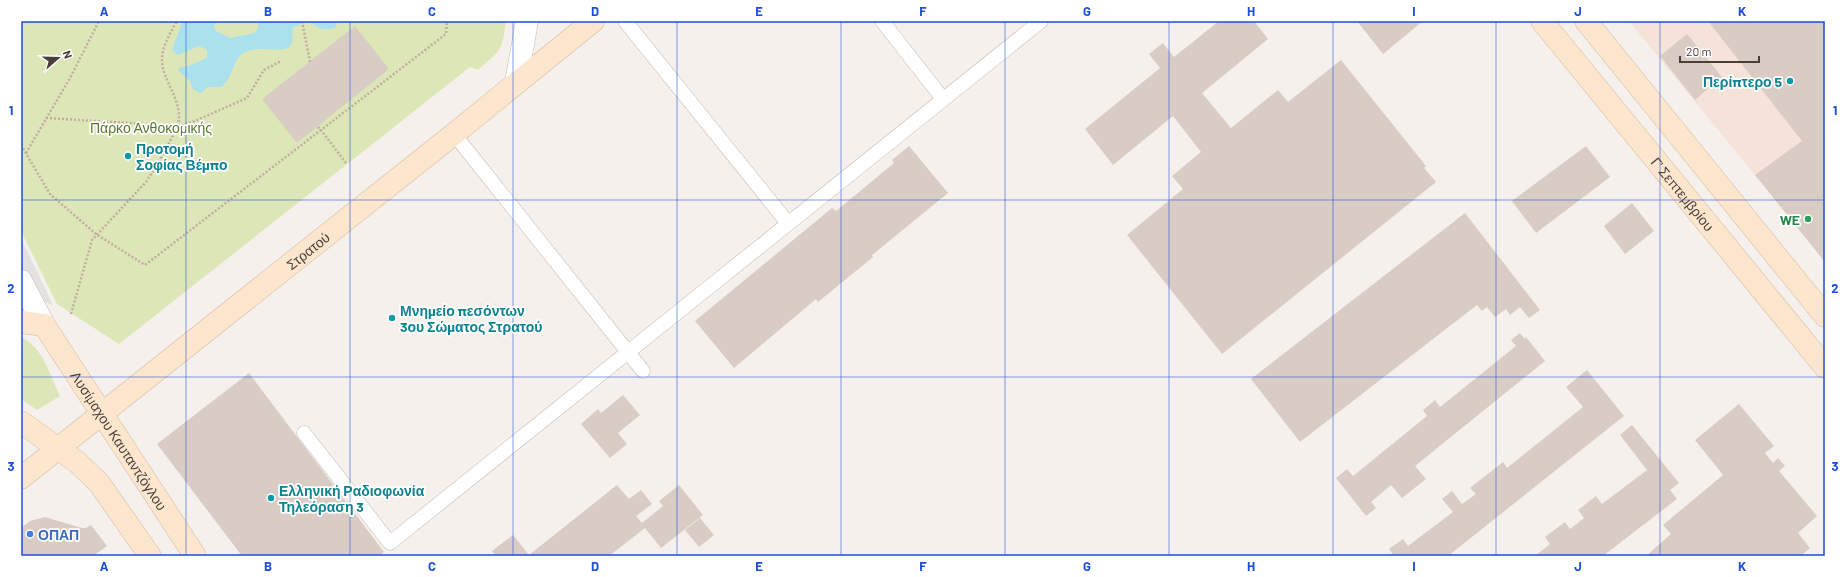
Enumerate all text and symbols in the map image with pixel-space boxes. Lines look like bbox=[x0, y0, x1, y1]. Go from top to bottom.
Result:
text: A bbox=[100, 3, 109, 19]
text: B bbox=[264, 3, 272, 19]
text: C bbox=[428, 3, 436, 19]
text: D bbox=[591, 3, 599, 19]
text: E bbox=[755, 3, 763, 19]
text: F bbox=[919, 3, 927, 19]
text: G bbox=[1083, 3, 1091, 19]
text: H bbox=[1247, 3, 1255, 19]
text: I bbox=[1412, 3, 1416, 19]
text: J bbox=[1574, 3, 1582, 19]
text: K bbox=[1738, 3, 1746, 19]
north arrow bbox=[38, 38, 78, 78]
scale bar bbox=[1680, 38, 1759, 64]
text: 20 m bbox=[1686, 44, 1712, 58]
text: N bbox=[61, 49, 75, 60]
place label: Περίπτερο 5 bbox=[1703, 73, 1782, 90]
marker: Περίπτερο 5 bbox=[1785, 76, 1795, 86]
text: 1 bbox=[9, 102, 13, 118]
text: 1 bbox=[1833, 102, 1837, 118]
park label: Πάρκο Ανθοκομικής bbox=[90, 119, 212, 136]
place label: Προτομή Σοφίας Βέμπο bbox=[136, 140, 228, 173]
marker: Προτομή Σοφίας Βέμπο bbox=[123, 151, 133, 161]
street label: Γ' Σεπτεμβρίου bbox=[1648, 153, 1718, 234]
place label: WE bbox=[1780, 211, 1800, 228]
marker: WE bbox=[1803, 214, 1813, 224]
street label: Στρατού bbox=[283, 228, 333, 273]
text: 2 bbox=[7, 280, 15, 296]
text: 2 bbox=[1831, 280, 1839, 296]
place label: Μνημείο πεσόντων 3ου Σώματος Στρατού bbox=[400, 302, 542, 335]
marker: Μνημείο πεσόντων 3ου Σώματος Στρατού bbox=[387, 313, 397, 323]
street label: Λυσίμαχου Καυταντζόγλου bbox=[68, 368, 171, 513]
text: 3 bbox=[7, 458, 15, 474]
text: 3 bbox=[1831, 458, 1839, 474]
place label: Ελληνική Ραδιοφωνία Τηλεόραση 3 bbox=[279, 482, 425, 515]
marker: Ελληνική Ραδιοφωνία Τηλεόραση 3 bbox=[266, 493, 276, 503]
place label: ΟΠΑΠ bbox=[38, 526, 79, 543]
marker: ΟΠΑΠ bbox=[25, 529, 35, 539]
text: A bbox=[100, 558, 109, 574]
text: B bbox=[264, 558, 272, 574]
text: C bbox=[428, 558, 436, 574]
text: D bbox=[591, 558, 599, 574]
text: E bbox=[755, 558, 763, 574]
text: F bbox=[919, 558, 927, 574]
text: G bbox=[1083, 558, 1091, 574]
text: H bbox=[1247, 558, 1255, 574]
text: I bbox=[1412, 558, 1416, 574]
text: J bbox=[1574, 558, 1582, 574]
text: K bbox=[1738, 558, 1746, 574]

